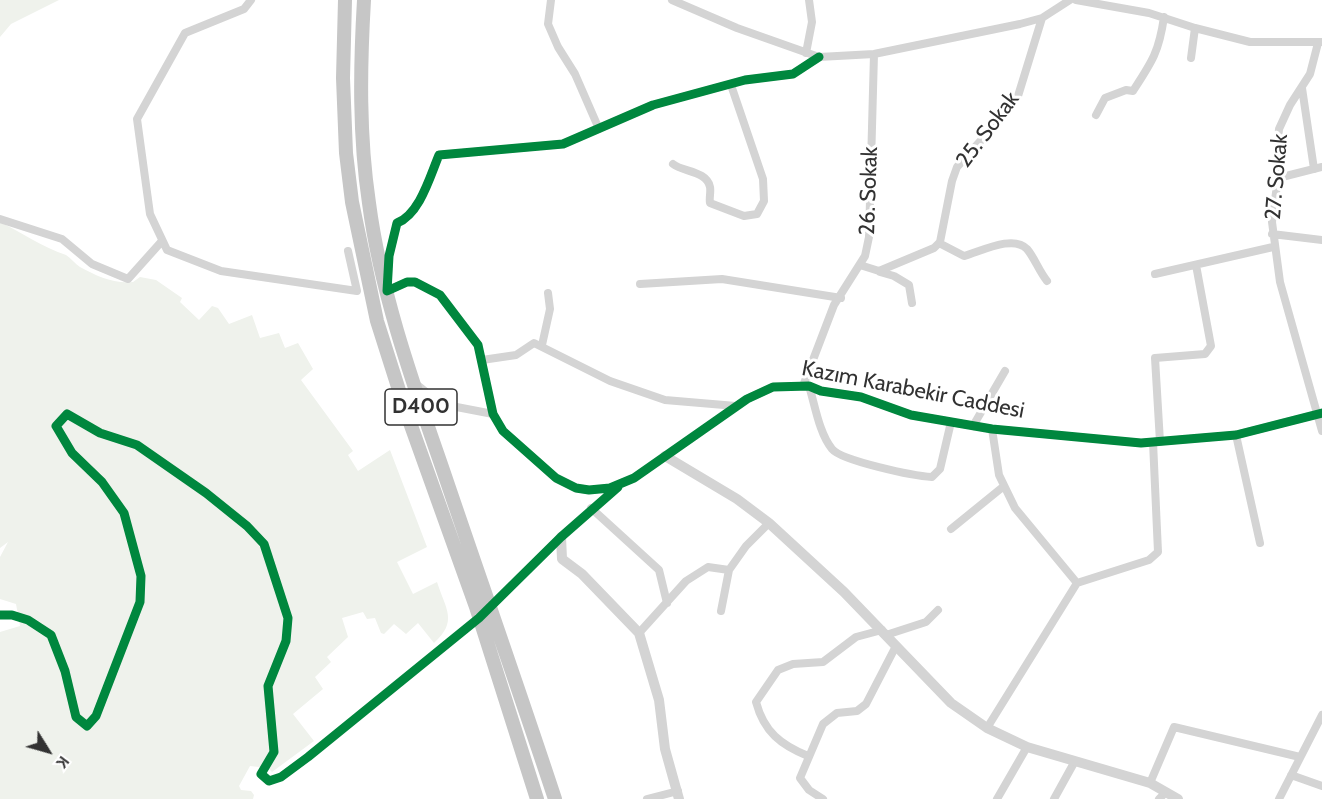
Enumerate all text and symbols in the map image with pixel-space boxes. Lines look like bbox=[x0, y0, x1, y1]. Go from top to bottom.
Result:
street label: 25. Sokak bbox=[951, 87, 1025, 173]
street label: 27. Sokak bbox=[1260, 133, 1294, 221]
street label: 26. Sokak bbox=[854, 146, 884, 236]
street label: Kazım Karabekir Caddesi bbox=[800, 355, 1026, 425]
road number: D400 bbox=[385, 389, 457, 425]
north arrow bbox=[18, 721, 78, 781]
text: K bbox=[52, 752, 73, 772]

